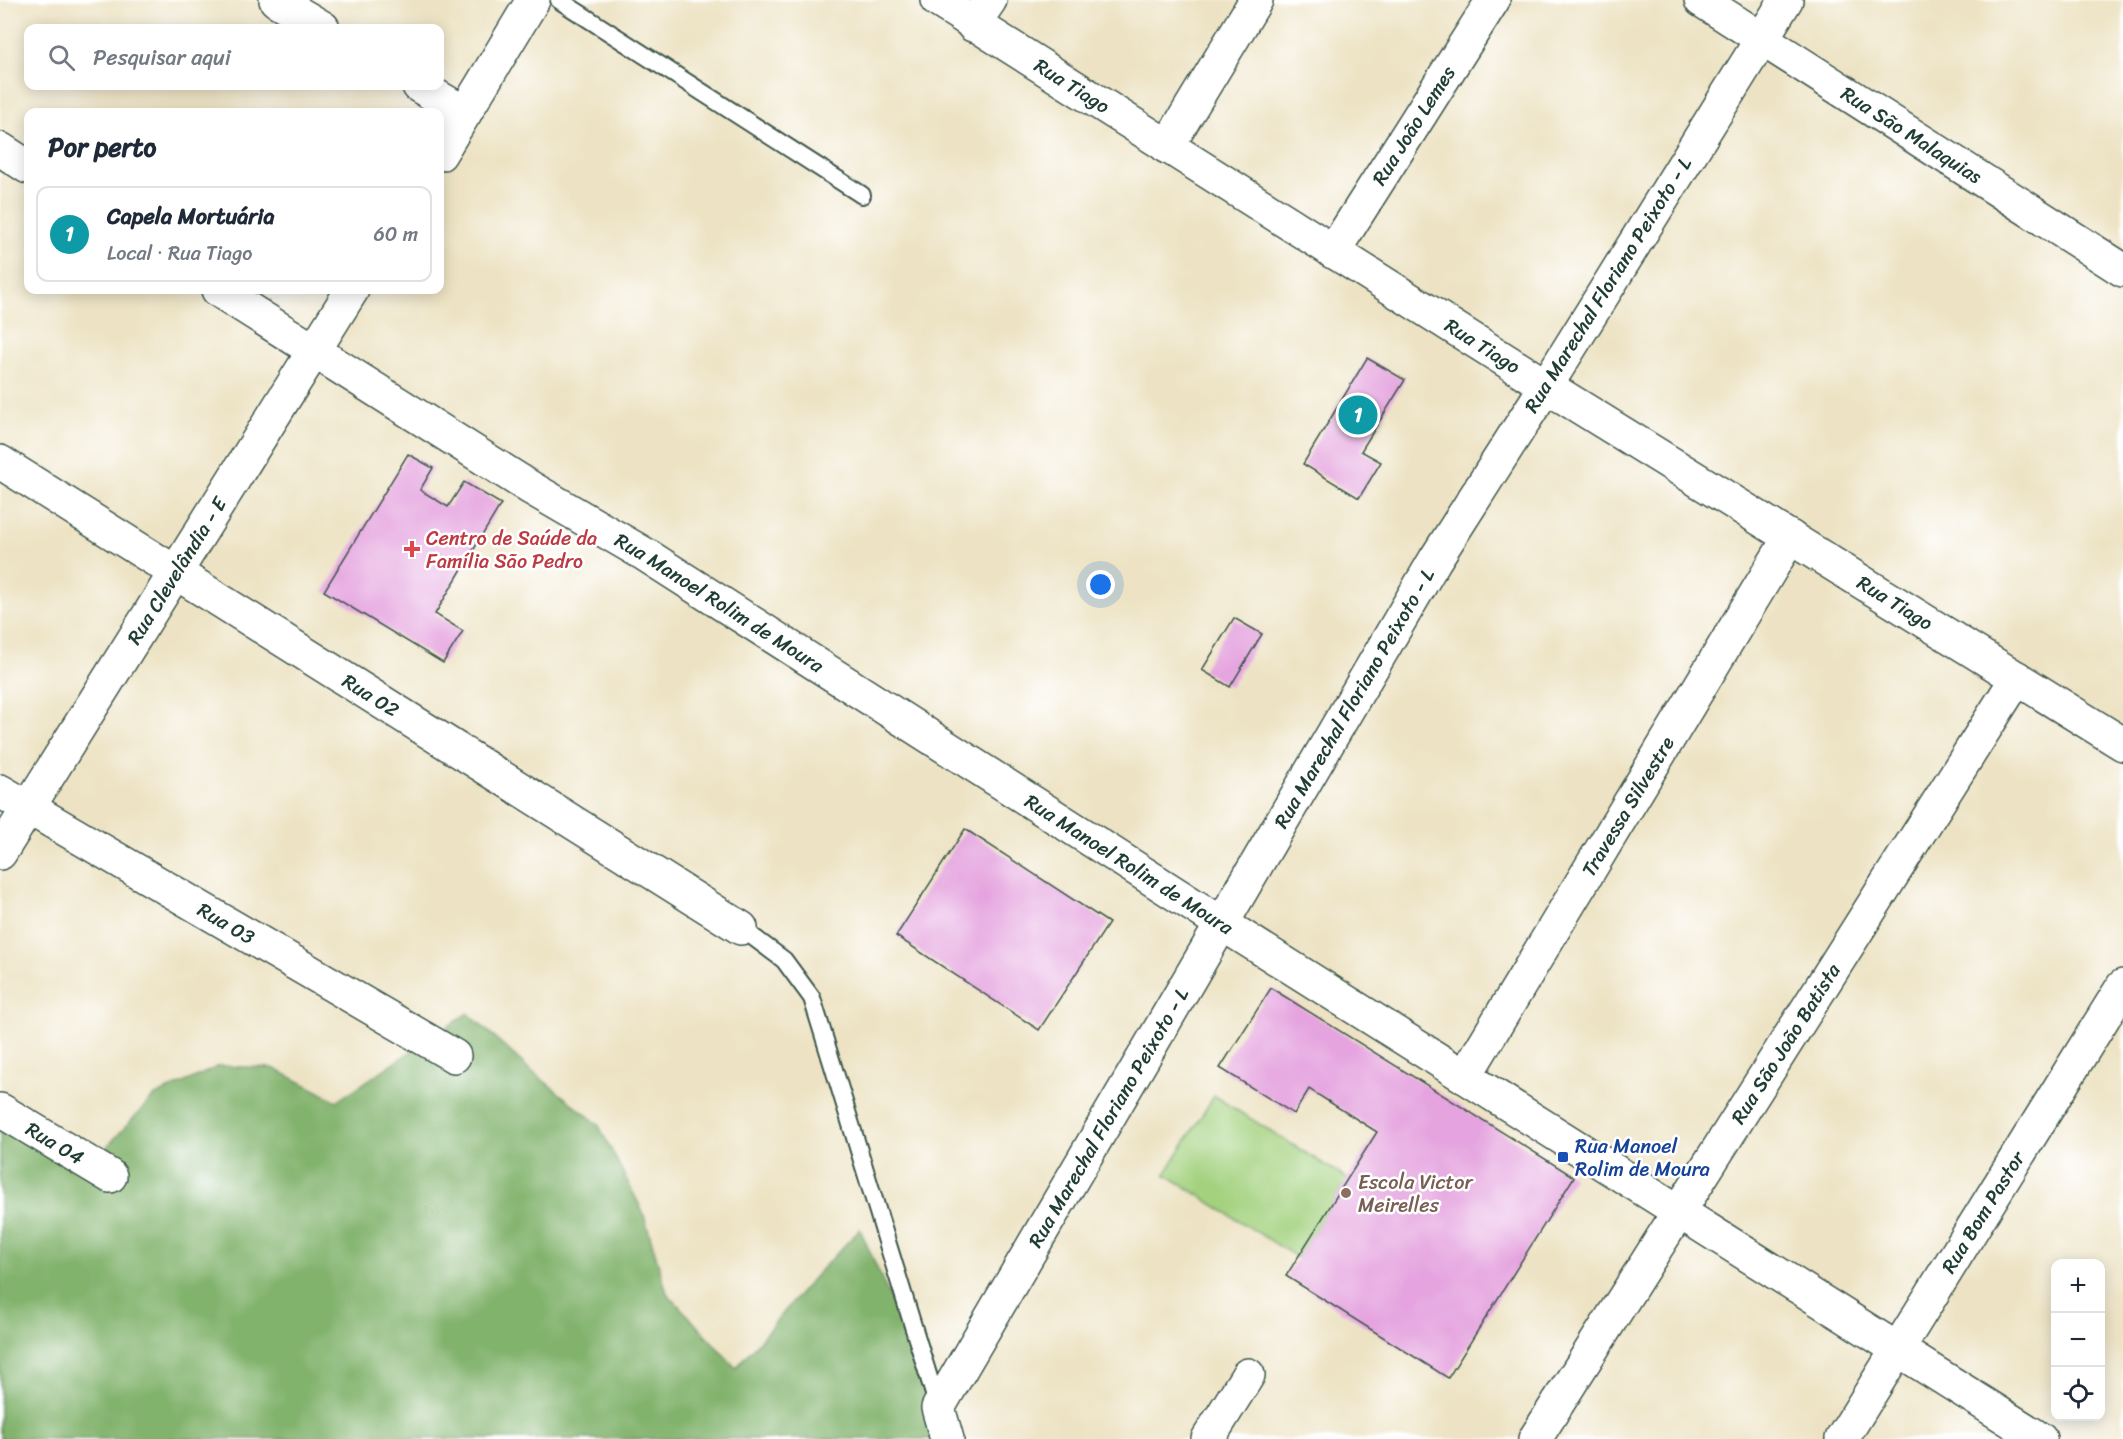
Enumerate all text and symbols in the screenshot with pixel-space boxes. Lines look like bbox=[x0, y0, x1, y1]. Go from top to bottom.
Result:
search box bbox=[24, 24, 444, 90]
text: Pesquisar aqui bbox=[93, 38, 231, 77]
icon: search bbox=[45, 41, 78, 74]
street label: Rua Tiago bbox=[1027, 48, 1117, 123]
street label: Rua João Lemes bbox=[1362, 58, 1465, 192]
street label: Rua São Malaquias bbox=[1834, 76, 1990, 194]
text: Por perto bbox=[48, 124, 156, 170]
street label: Rua Marechal Floriano Peixoto - L bbox=[1515, 149, 1702, 420]
text: Capela Mortuária bbox=[107, 197, 274, 236]
text: 1 bbox=[65, 217, 74, 252]
text: 60 m bbox=[373, 217, 418, 252]
text: Local · Rua Tiago bbox=[107, 236, 252, 271]
street label: Rua Tiago bbox=[1438, 308, 1528, 383]
pin: 1 bbox=[1338, 392, 1378, 438]
street label: Rua Clevelândia - E bbox=[117, 488, 237, 652]
place label: Centro de Saúde da Família São Pedro bbox=[426, 521, 597, 579]
street label: Rua Manoel Rolim de Moura bbox=[608, 523, 832, 683]
marker: Centro de Saúde da Família São Pedro bbox=[403, 540, 421, 558]
street label: Rua Marechal Floriano Peixoto - L bbox=[1264, 561, 1444, 835]
street label: Rua Tiago bbox=[1850, 565, 1940, 640]
your location bbox=[1086, 570, 1115, 599]
street label: Rua 02 bbox=[335, 664, 407, 727]
street label: Travessa Silvestre bbox=[1572, 729, 1684, 883]
street label: Rua Manoel Rolim de Moura bbox=[1017, 784, 1241, 945]
street label: Rua 03 bbox=[191, 892, 262, 954]
street label: Rua São João Batista bbox=[1721, 955, 1850, 1131]
street label: Rua Marechal Floriano Peixoto - L bbox=[1018, 980, 1199, 1254]
street label: Rua 04 bbox=[19, 1112, 91, 1174]
place label: Rua Manoel Rolim de Moura bbox=[1575, 1129, 1710, 1187]
street label: Rua Bom Pastor bbox=[1931, 1142, 2035, 1280]
marker: Rua Manoel Rolim de Moura bbox=[1556, 1150, 1570, 1164]
place label: Escola Victor Meirelles bbox=[1358, 1165, 1473, 1223]
marker: Escola Victor Meirelles bbox=[1339, 1186, 1353, 1200]
map controls bbox=[2051, 1259, 2105, 1421]
button: + bbox=[2051, 1259, 2105, 1313]
button: − bbox=[2051, 1313, 2105, 1367]
button: locate bbox=[2051, 1367, 2105, 1421]

